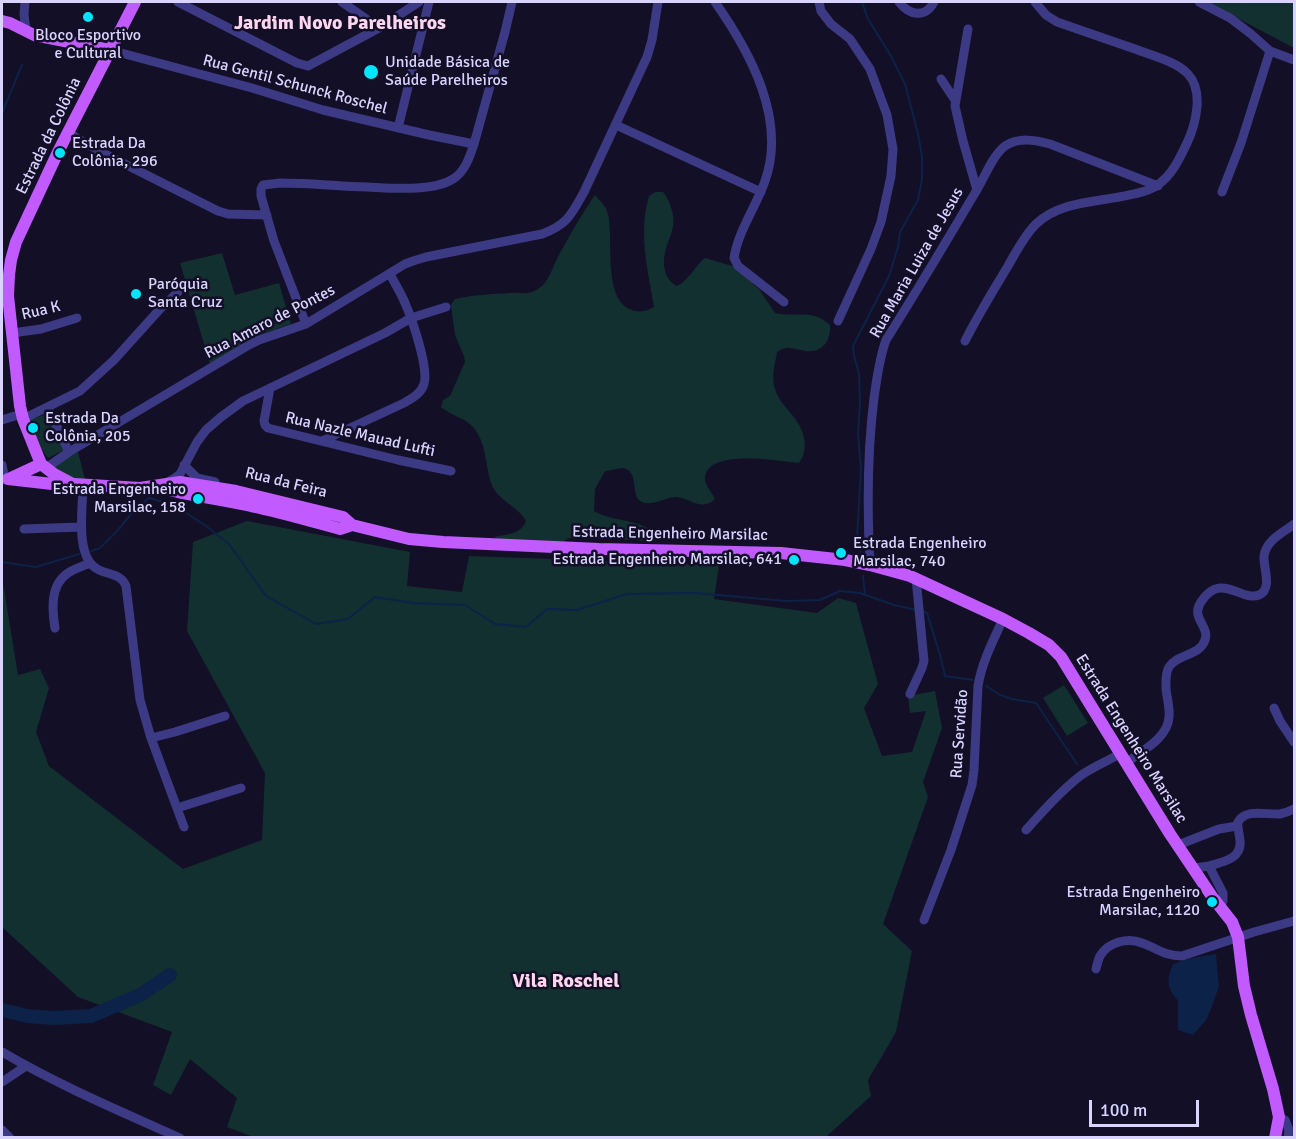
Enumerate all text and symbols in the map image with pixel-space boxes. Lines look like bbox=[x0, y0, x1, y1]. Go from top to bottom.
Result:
marker: Bloco Esportivo e Cultural bbox=[81, 10, 95, 24]
district label: Jardim Novo Parelheiros bbox=[234, 12, 446, 36]
place label: Bloco Esportivo e Cultural bbox=[35, 26, 141, 64]
street label: Rua Gentil Schunck Roschel bbox=[201, 51, 389, 119]
place label: Unidade Básica de Saúde Parelheiros bbox=[385, 53, 510, 91]
marker: Unidade Básica de Saúde Parelheiros bbox=[362, 63, 380, 81]
street label: Estrada da Colônia bbox=[12, 74, 86, 198]
place label: Estrada Da Colônia, 296 bbox=[72, 134, 158, 172]
marker: Estrada Da Colônia, 296 bbox=[53, 146, 67, 160]
street label: Rua Maria Luiza de Jesus bbox=[866, 184, 968, 342]
place label: Paróquia Santa Cruz bbox=[148, 275, 222, 313]
street label: Rua Amaro de Pontes bbox=[202, 281, 338, 363]
marker: Paróquia Santa Cruz bbox=[129, 287, 143, 301]
street label: Rua K bbox=[20, 297, 62, 325]
street label: Rua Nazle Mauad Lufti bbox=[283, 408, 437, 462]
place label: Estrada Da Colônia, 205 bbox=[45, 409, 131, 447]
marker: Estrada Da Colônia, 205 bbox=[26, 421, 40, 435]
street label: Rua da Feira bbox=[243, 464, 329, 502]
place label: Estrada Engenheiro Marsilac, 158 bbox=[52, 480, 186, 518]
marker: Estrada Engenheiro Marsilac, 158 bbox=[191, 492, 205, 506]
street label: Estrada Engenheiro Marsilac bbox=[572, 523, 768, 545]
place label: Estrada Engenheiro Marsilac, 740 bbox=[853, 534, 987, 572]
marker: Estrada Engenheiro Marsilac, 740 bbox=[834, 546, 848, 560]
place label: Estrada Engenheiro Marsilac, 641 bbox=[553, 550, 782, 570]
marker: Estrada Engenheiro Marsilac, 641 bbox=[787, 553, 801, 567]
street label: Estrada Engenheiro Marsilac bbox=[1071, 651, 1191, 827]
street label: Rua Servidão bbox=[947, 689, 973, 779]
place label: Estrada Engenheiro Marsilac, 1120 bbox=[1066, 883, 1200, 921]
marker: Estrada Engenheiro Marsilac, 1120 bbox=[1205, 895, 1219, 909]
district label: Vila Roschel bbox=[513, 970, 619, 994]
scale bar bbox=[1092, 1088, 1202, 1126]
text: 100 m bbox=[1100, 1099, 1147, 1121]

